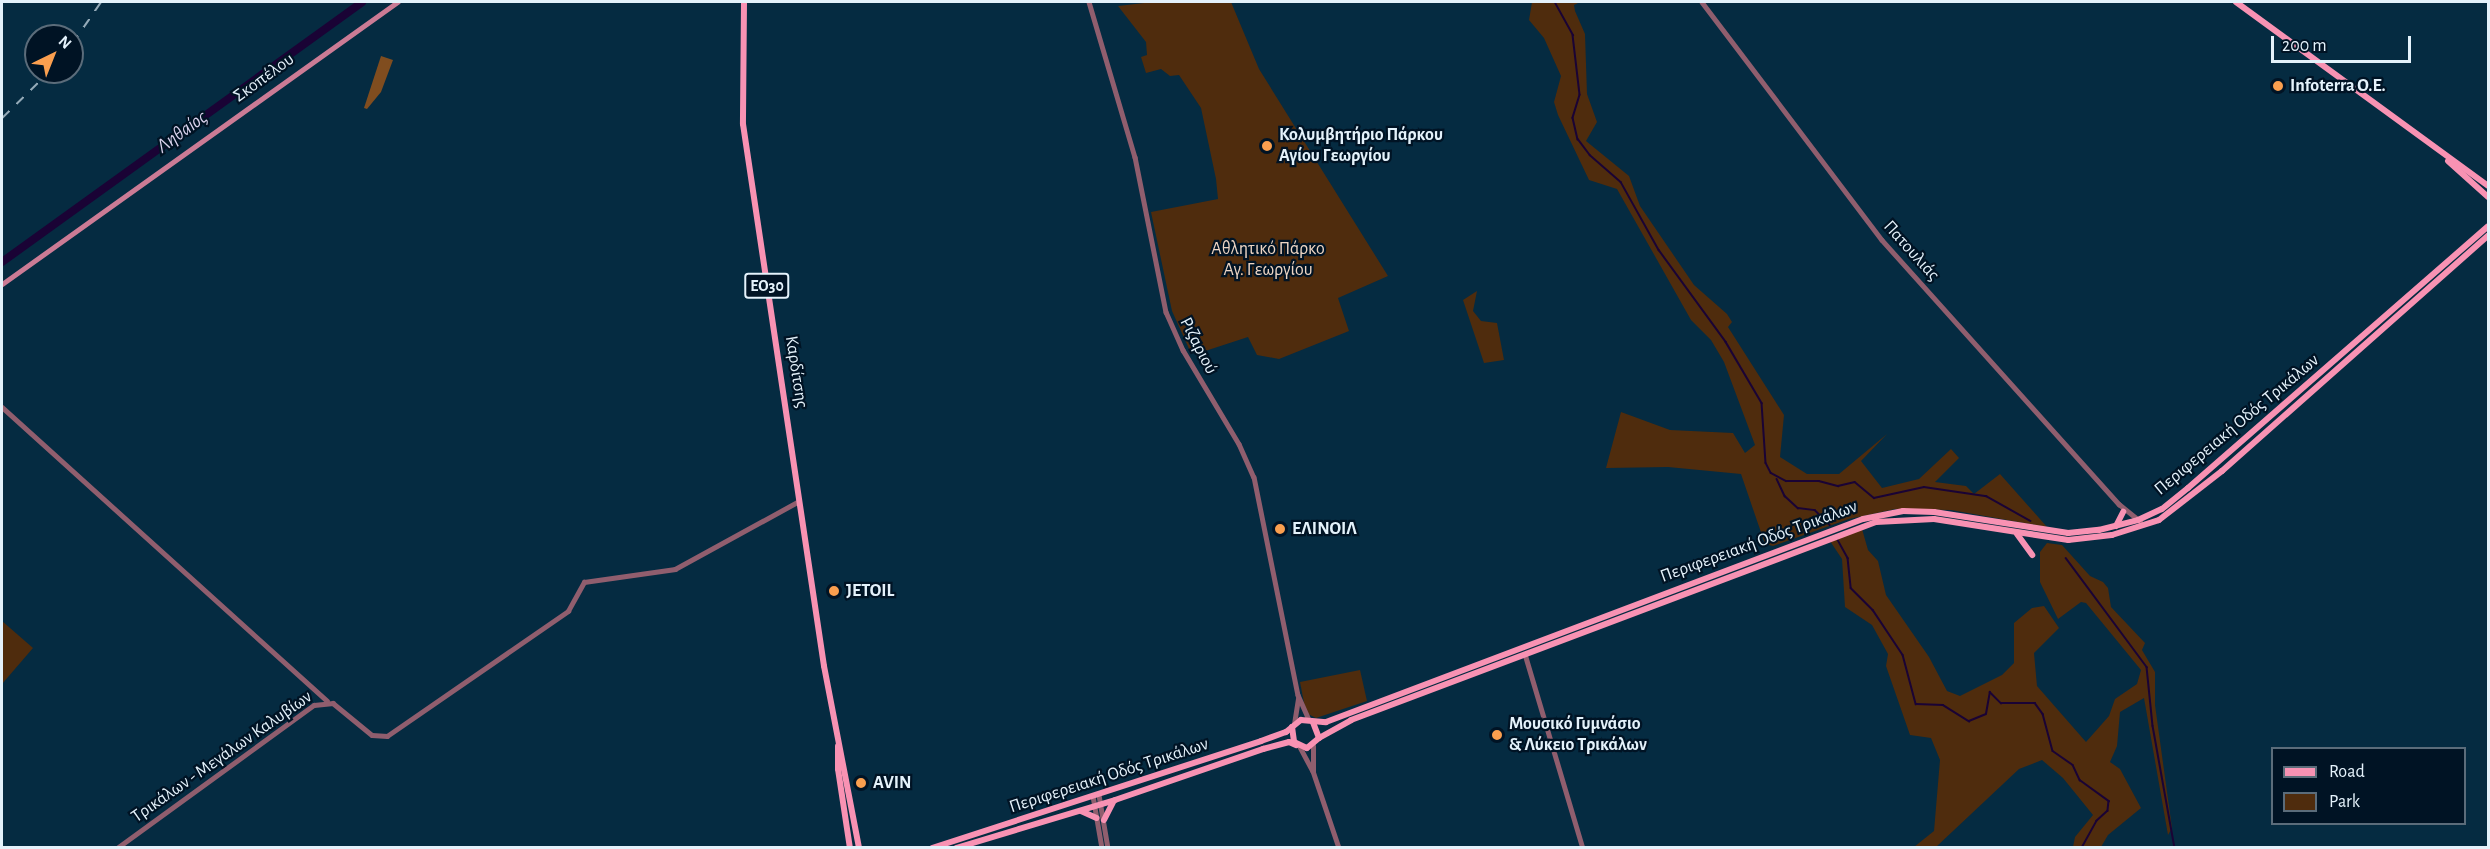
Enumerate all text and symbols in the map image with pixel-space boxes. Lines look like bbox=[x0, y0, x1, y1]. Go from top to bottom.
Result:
north arrow bbox=[24, 24, 84, 84]
scale bar bbox=[2274, 24, 2414, 62]
text: N bbox=[55, 33, 74, 52]
text: 200 m bbox=[2282, 37, 2327, 55]
street label: Σκοπέλου bbox=[229, 49, 299, 107]
place label: Infoterra Ο.Ε. bbox=[2290, 75, 2386, 97]
marker: Infoterra Ο.Ε. bbox=[2271, 79, 2285, 93]
water label: Ληθαίος bbox=[152, 106, 212, 158]
place label: Κολυμβητήριο Πάρκου Αγίου Γεωργίου bbox=[1279, 125, 1443, 168]
marker: Κολυμβητήριο Πάρκου Αγίου Γεωργίου bbox=[1260, 139, 1274, 153]
street label: Πατουλιάς bbox=[1878, 216, 1944, 286]
park label: Αθλητικό Πάρκο Αγ. Γεωργίου bbox=[1211, 239, 1325, 282]
road number: ΕΟ30 bbox=[743, 273, 791, 299]
street label: Ριζαριού bbox=[1175, 314, 1221, 378]
street label: Καρδίτσης bbox=[780, 334, 812, 410]
street label: Περιφερειακή Οδός Τρικάλων bbox=[2150, 350, 2324, 500]
street label: Περιφερειακή Οδός Τρικάλων bbox=[1657, 496, 1861, 588]
place label: ΕΛΙΝΟΙΛ bbox=[1292, 518, 1357, 540]
marker: ΕΛΙΝΟΙΛ bbox=[1273, 522, 1287, 536]
place label: JETOIL bbox=[846, 580, 894, 602]
marker: JETOIL bbox=[827, 584, 841, 598]
street label: Τρικάλων - Μεγάλων Καλυβίων bbox=[127, 686, 317, 828]
place label: Μουσικό Γυμνάσιο & Λύκειο Τρικάλων bbox=[1509, 714, 1647, 756]
marker: Μουσικό Γυμνάσιο & Λύκειο Τρικάλων bbox=[1490, 728, 1504, 742]
street label: Περιφερειακή Οδός Τρικάλων bbox=[1007, 734, 1211, 818]
legend bbox=[2271, 747, 2466, 825]
text: Road bbox=[2329, 763, 2365, 781]
place label: AVIN bbox=[873, 772, 912, 794]
marker: AVIN bbox=[854, 776, 868, 790]
text: Park bbox=[2329, 793, 2360, 811]

